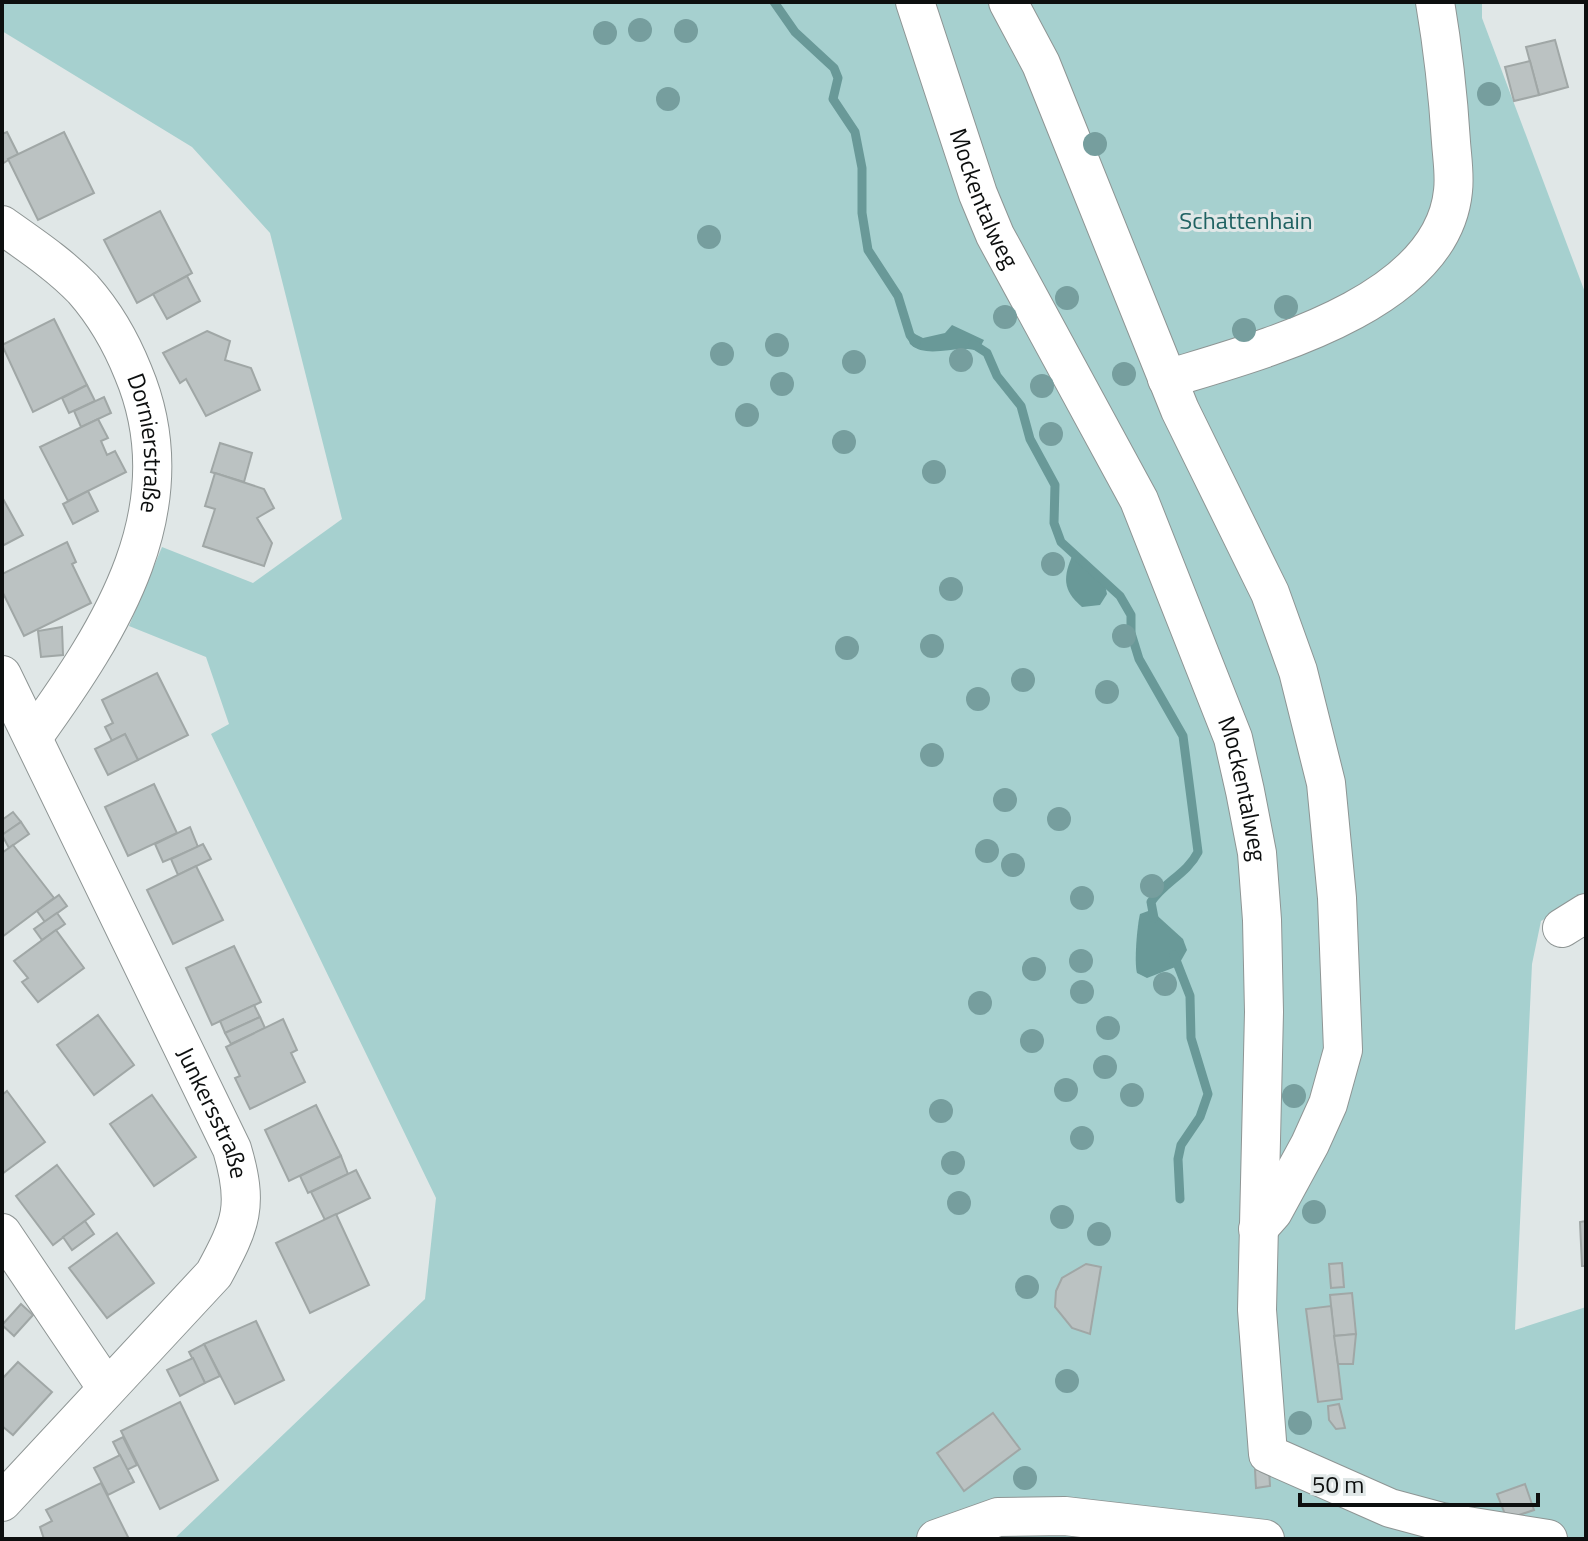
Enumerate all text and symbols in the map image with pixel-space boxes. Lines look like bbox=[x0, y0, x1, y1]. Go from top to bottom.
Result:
street label: Mockentalweg bbox=[941, 123, 1029, 274]
park label: Schattenhain bbox=[1179, 202, 1313, 238]
street label: Dornierstraße bbox=[118, 368, 171, 516]
street label: Mockentalweg bbox=[1209, 711, 1277, 863]
street label: Junkersstraße bbox=[168, 1040, 258, 1182]
scale bar bbox=[1300, 1457, 1538, 1507]
text: 50 m bbox=[1312, 1466, 1364, 1502]

